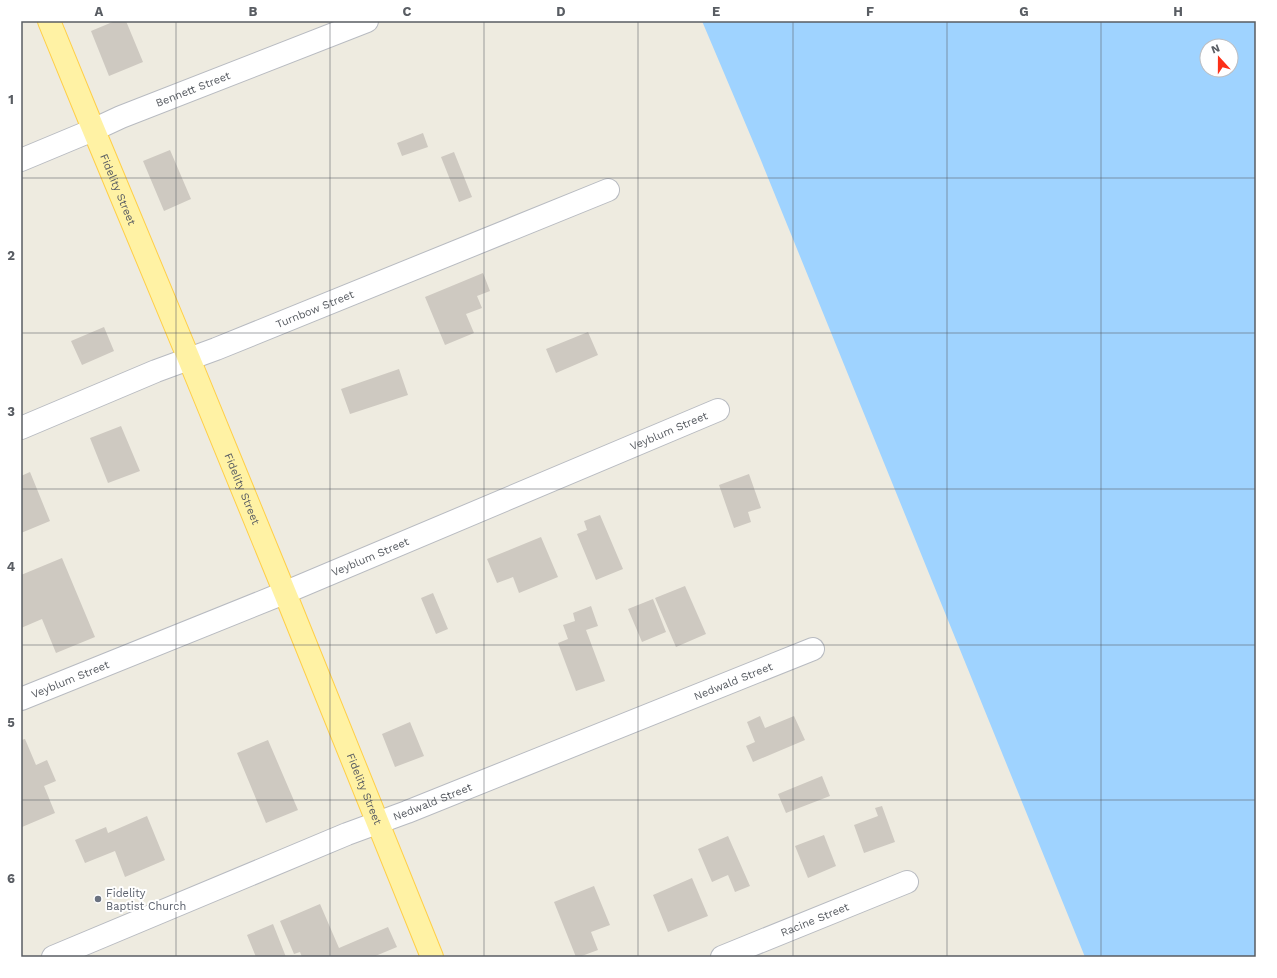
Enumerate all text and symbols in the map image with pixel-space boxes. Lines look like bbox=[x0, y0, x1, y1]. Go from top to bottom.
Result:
text: A bbox=[95, 4, 104, 19]
text: B bbox=[249, 4, 258, 19]
text: C bbox=[403, 4, 412, 19]
text: D bbox=[556, 4, 566, 19]
text: E bbox=[712, 4, 720, 19]
text: F bbox=[866, 4, 874, 19]
text: G bbox=[1019, 4, 1029, 19]
text: H bbox=[1173, 4, 1183, 19]
north arrow bbox=[1199, 38, 1239, 78]
text: N bbox=[1209, 42, 1222, 57]
street label: Bennett Street bbox=[154, 68, 232, 109]
text: 1 bbox=[8, 92, 14, 107]
street label: Fidelity Street bbox=[98, 152, 139, 227]
text: 2 bbox=[7, 248, 15, 263]
street label: Turnbow Street bbox=[274, 287, 356, 331]
text: 3 bbox=[7, 404, 15, 419]
street label: Veyblum Street bbox=[628, 409, 710, 453]
street label: Fidelity Street bbox=[222, 451, 263, 527]
street label: Veyblum Street bbox=[329, 534, 411, 579]
text: 4 bbox=[7, 559, 16, 574]
street label: Veyblum Street bbox=[29, 658, 111, 701]
street label: Nedwald Street bbox=[692, 659, 775, 703]
text: 5 bbox=[7, 715, 15, 730]
street label: Fidelity Street bbox=[344, 751, 385, 827]
street label: Nedwald Street bbox=[391, 780, 474, 823]
text: 6 bbox=[7, 871, 15, 886]
place label: Fidelity Baptist Church bbox=[106, 887, 186, 913]
marker: Fidelity Baptist Church bbox=[93, 894, 103, 904]
street label: Racine Street bbox=[779, 900, 851, 939]

